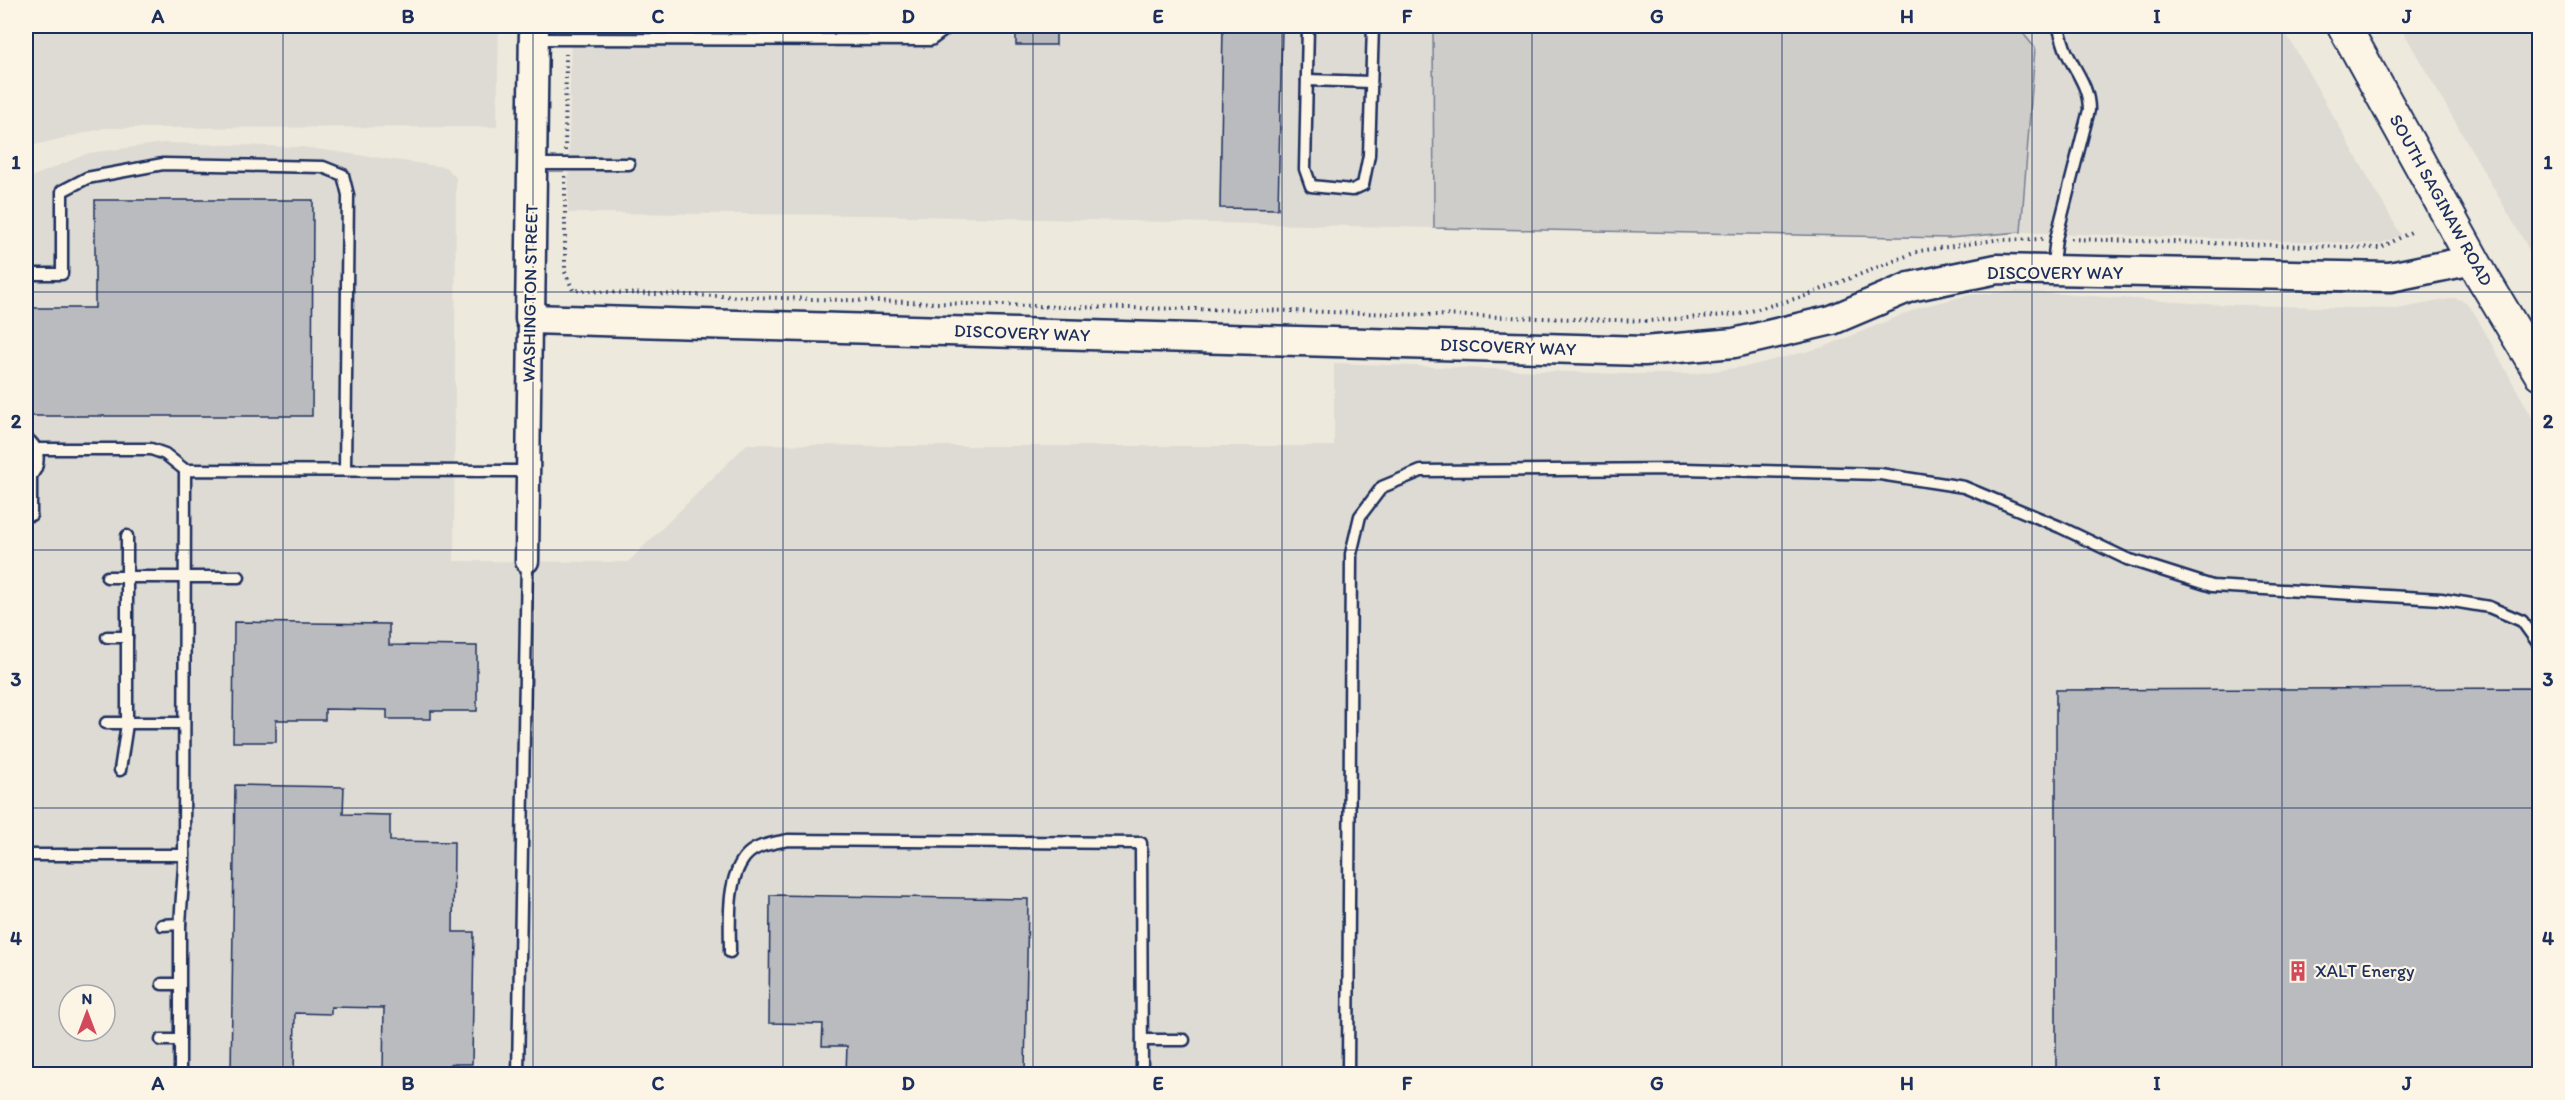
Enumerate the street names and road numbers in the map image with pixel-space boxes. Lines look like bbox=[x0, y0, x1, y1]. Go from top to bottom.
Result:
street label: SOUTH SAGINAW ROAD bbox=[2385, 110, 2497, 290]
street label: WASHINGTON STREET bbox=[517, 203, 543, 383]
street label: DISCOVERY WAY bbox=[1987, 262, 2124, 284]
street label: DISCOVERY WAY bbox=[954, 320, 1091, 346]
street label: DISCOVERY WAY bbox=[1440, 334, 1577, 360]

